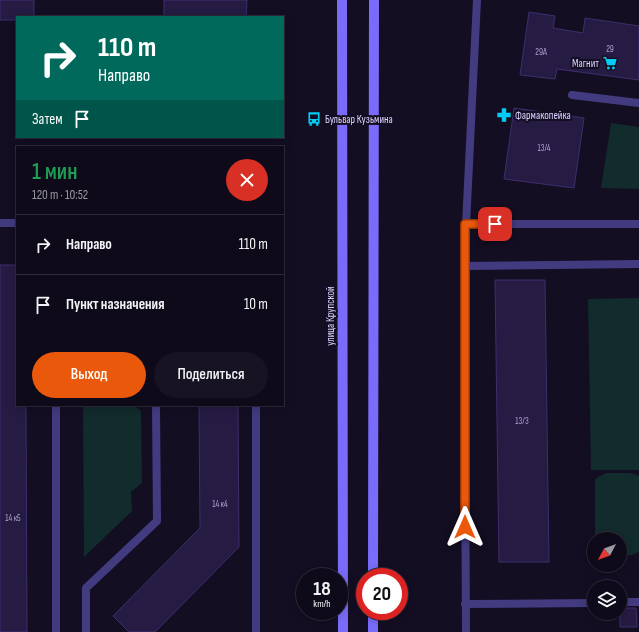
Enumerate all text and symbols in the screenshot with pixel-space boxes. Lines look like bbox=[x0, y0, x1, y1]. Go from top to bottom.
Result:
text: 110 m bbox=[98, 31, 156, 64]
icon: right bbox=[32, 32, 84, 84]
house number: 29 bbox=[606, 44, 614, 55]
house number: 29А bbox=[535, 47, 547, 58]
supermarket icon: Магнит bbox=[602, 55, 618, 71]
place label: Магнит bbox=[572, 57, 599, 70]
text: Направо bbox=[98, 65, 150, 86]
pharmacy icon: Фармакопейка bbox=[496, 107, 512, 123]
icon: arrive bbox=[71, 108, 93, 130]
place label: Фармакопейка bbox=[515, 109, 571, 122]
text: Затем bbox=[32, 110, 63, 129]
bus stop icon: Бульвар Кузьмина bbox=[306, 111, 322, 127]
place label: Бульвар Кузьмина bbox=[325, 113, 393, 126]
house number: 13/4 bbox=[538, 143, 551, 154]
text: 1 мин bbox=[32, 157, 77, 186]
button: close bbox=[226, 159, 268, 201]
text: 120 m · 10:52 bbox=[32, 187, 88, 203]
pin bbox=[478, 207, 512, 241]
icon: arrive bbox=[484, 213, 506, 235]
icon: right bbox=[32, 234, 54, 256]
text: Направо bbox=[66, 235, 112, 254]
text: 110 m bbox=[239, 235, 268, 254]
street label: улица Крупской bbox=[324, 286, 337, 346]
icon: arrive bbox=[32, 294, 54, 316]
text: Пункт назначения bbox=[66, 295, 164, 314]
text: 10 m bbox=[244, 295, 268, 314]
button: Выход bbox=[32, 352, 146, 398]
button: Поделиться bbox=[154, 352, 268, 398]
house number: 13/3 bbox=[515, 416, 529, 427]
house number: 14 к4 bbox=[212, 499, 228, 510]
position arrow bbox=[444, 506, 486, 548]
house number: 14 к5 bbox=[5, 513, 21, 524]
north arrow bbox=[587, 532, 627, 572]
map controls bbox=[587, 532, 627, 620]
speed limit sign: 20 bbox=[356, 568, 408, 620]
text: 18 bbox=[313, 577, 331, 601]
button: layers bbox=[587, 580, 627, 620]
text: km/h bbox=[313, 598, 331, 610]

